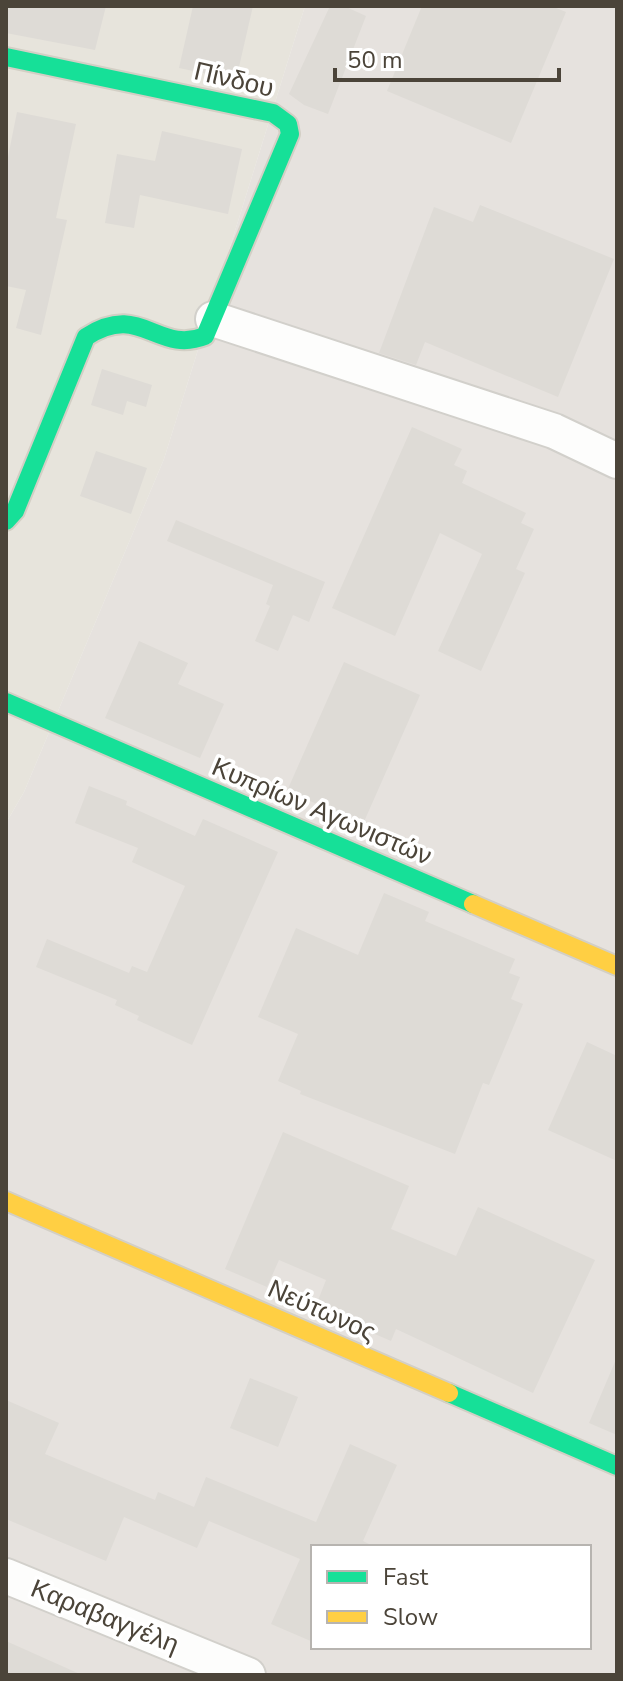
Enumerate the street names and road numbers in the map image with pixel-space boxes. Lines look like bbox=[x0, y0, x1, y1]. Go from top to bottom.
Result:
street label: Πίνδου bbox=[191, 53, 277, 106]
street label: Κυπρίων Αγωνιστών bbox=[207, 749, 437, 874]
street label: Νεύτωνος bbox=[262, 1271, 381, 1350]
street label: Καραβαγγέλη bbox=[26, 1571, 184, 1662]

